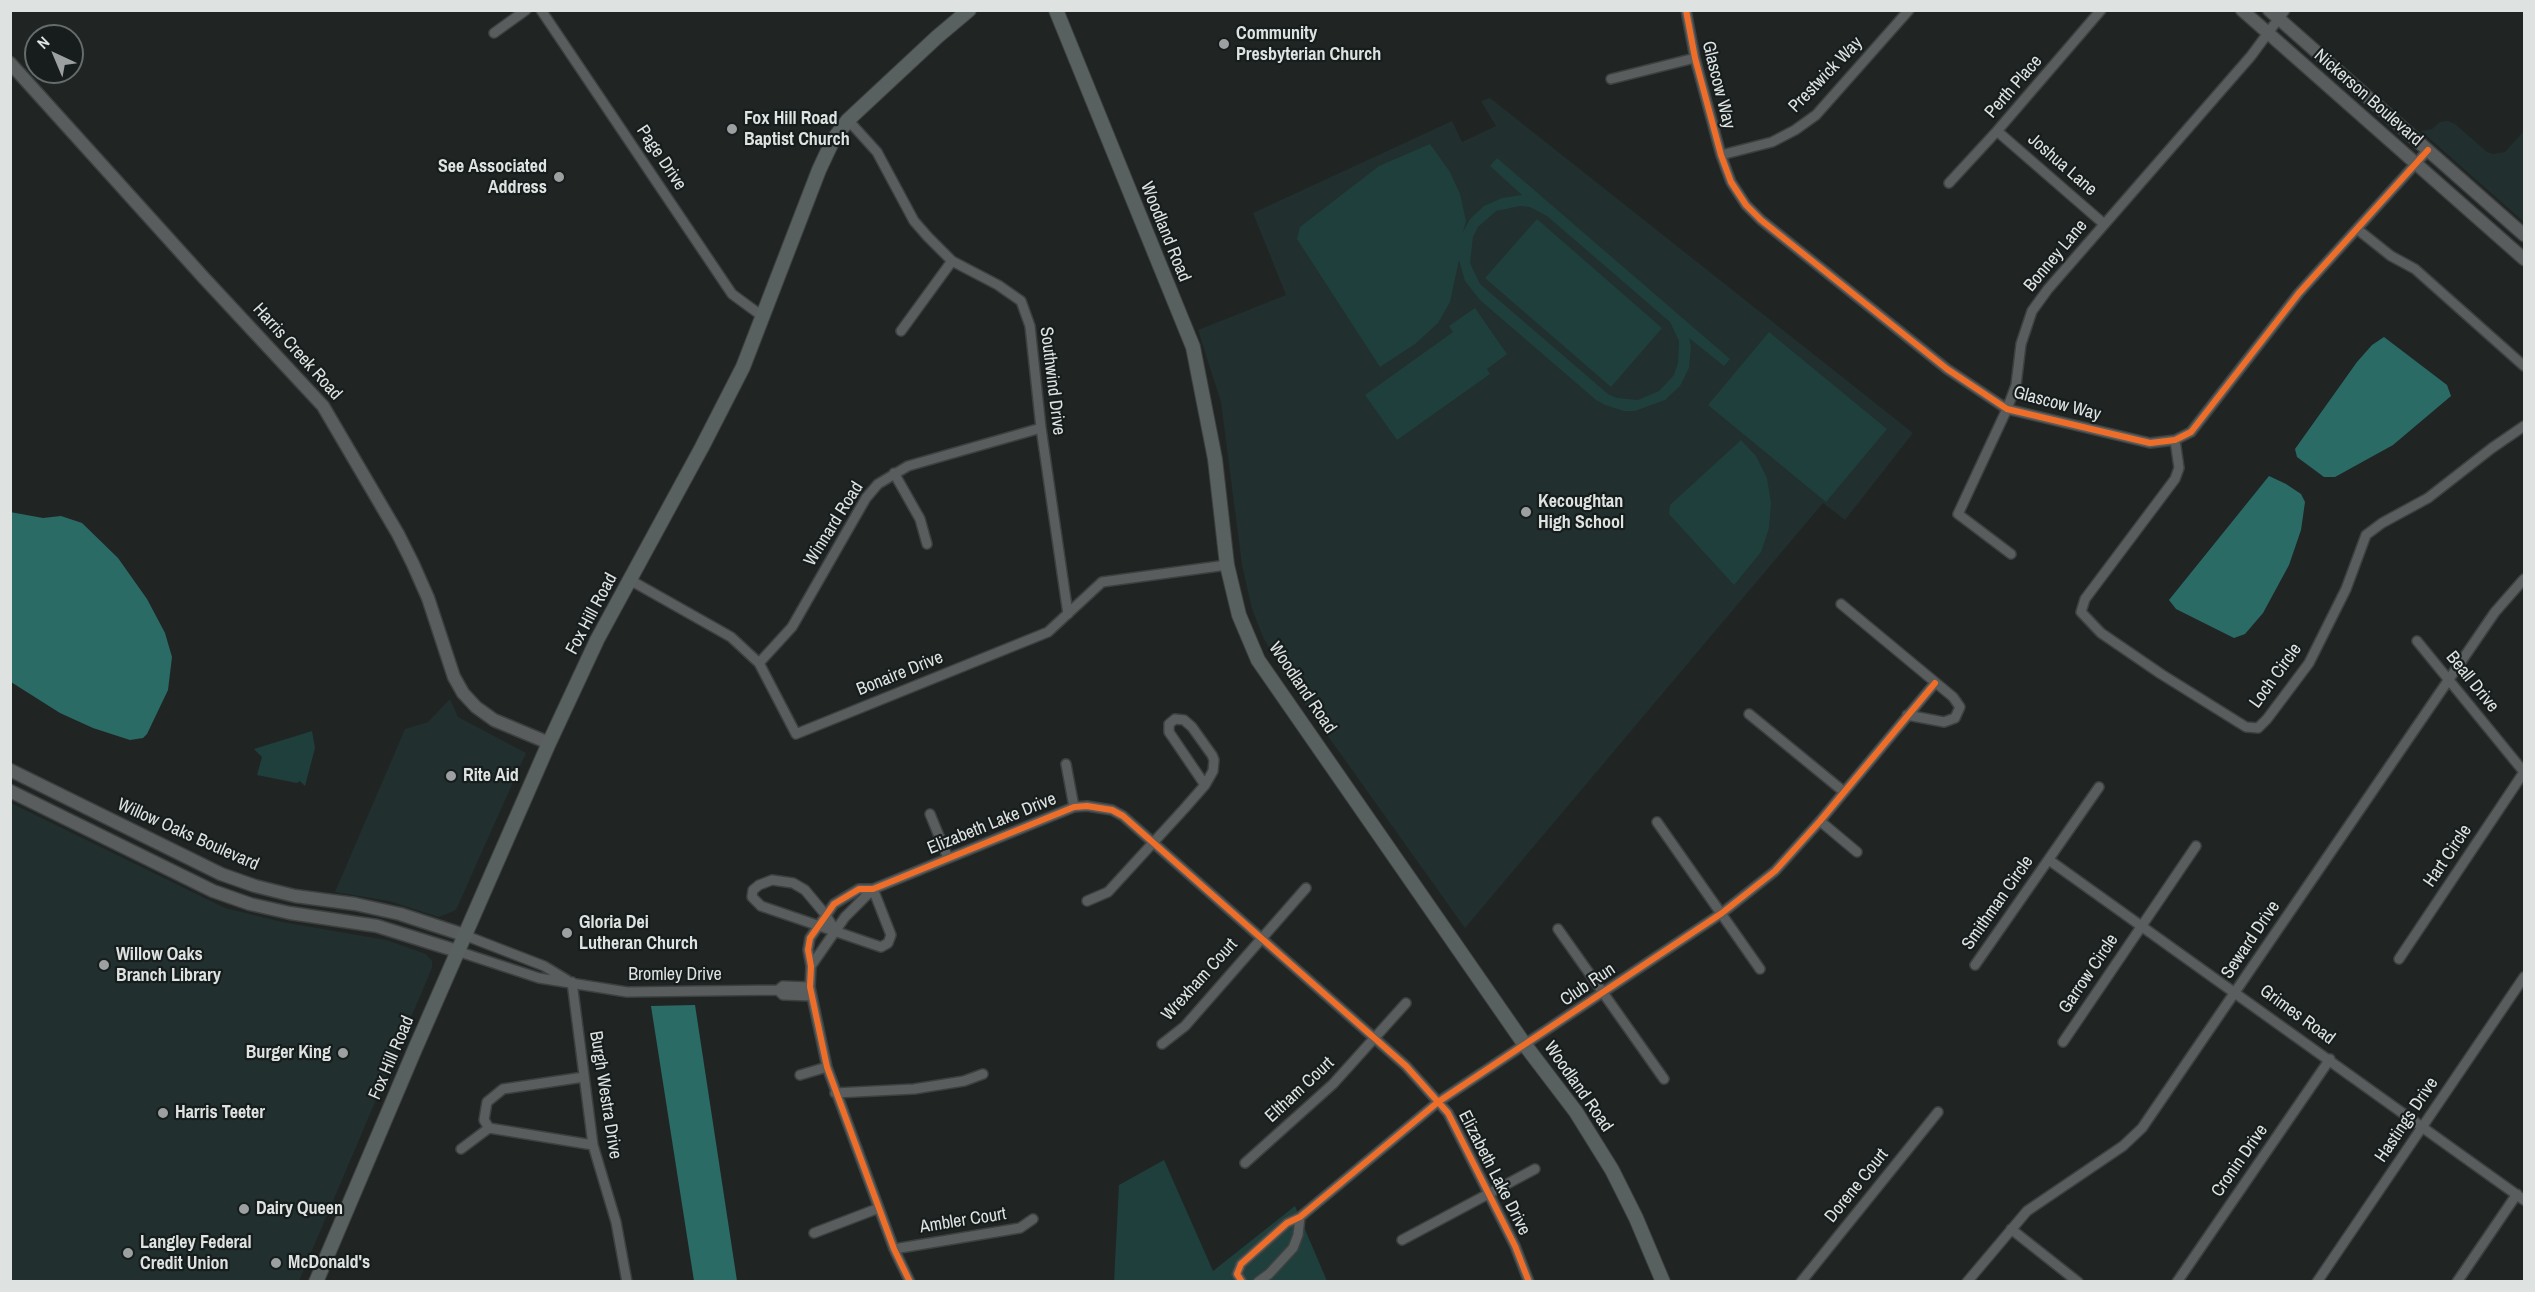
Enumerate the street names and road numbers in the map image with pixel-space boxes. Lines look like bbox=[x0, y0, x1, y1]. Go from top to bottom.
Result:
street label: Prestwick Way bbox=[1785, 33, 1867, 117]
street label: Glascow Way bbox=[1697, 39, 1739, 131]
street label: Nickerson Boulevard bbox=[2309, 45, 2427, 151]
street label: Perth Place bbox=[1981, 51, 2047, 123]
street label: Page Drive bbox=[631, 121, 691, 195]
street label: Joshua Lane bbox=[2023, 129, 2101, 201]
street label: Woodland Road bbox=[1135, 179, 1195, 285]
street label: Bonney Lane bbox=[2020, 216, 2092, 296]
street label: Harris Creek Road bbox=[248, 299, 346, 405]
street label: Southwind Drive bbox=[1035, 326, 1069, 436]
street label: Glascow Way bbox=[2011, 382, 2103, 426]
street label: Winnard Road bbox=[800, 478, 868, 570]
street label: Fox Hill Road bbox=[562, 570, 622, 658]
street label: Woodland Road bbox=[1264, 638, 1340, 738]
street label: Loch Circle bbox=[2245, 639, 2307, 713]
street label: Bonaire Drive bbox=[854, 647, 946, 701]
street label: Beall Drive bbox=[2441, 647, 2503, 717]
street label: Elizabeth Lake Drive bbox=[924, 788, 1060, 860]
street label: Willow Oaks Boulevard bbox=[114, 794, 262, 876]
street label: Hart Circle bbox=[2419, 821, 2477, 891]
street label: Smithman Circle bbox=[1958, 852, 2038, 954]
street label: Seward Drive bbox=[2217, 897, 2285, 983]
street label: Garrow Circle bbox=[2055, 930, 2123, 1018]
street label: Wrexham Court bbox=[1157, 934, 1243, 1026]
street label: Club Run bbox=[1556, 959, 1620, 1011]
street label: Bromley Drive bbox=[628, 964, 722, 986]
street label: Grimes Road bbox=[2255, 980, 2339, 1050]
street label: Fox Hill Road bbox=[365, 1013, 419, 1103]
street label: Burgh Westra Drive bbox=[584, 1029, 626, 1161]
street label: Woodland Road bbox=[1539, 1038, 1617, 1136]
street label: Eltham Court bbox=[1261, 1053, 1339, 1127]
street label: Hastings Drive bbox=[2371, 1073, 2443, 1167]
street label: Elizabeth Lake Drive bbox=[1453, 1107, 1535, 1239]
street label: Cronin Drive bbox=[2207, 1121, 2273, 1201]
street label: Dorene Court bbox=[1821, 1145, 1893, 1227]
street label: Ambler Court bbox=[918, 1204, 1008, 1238]

